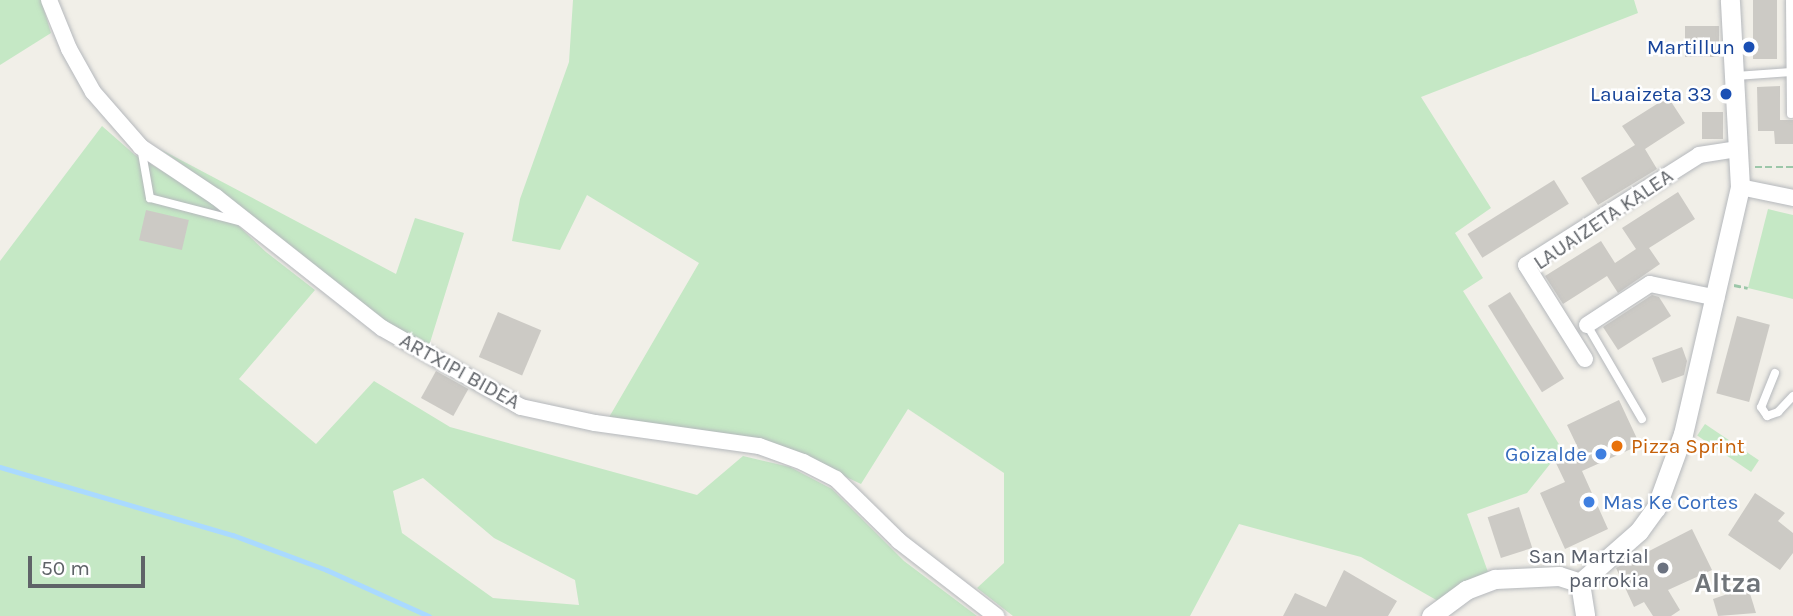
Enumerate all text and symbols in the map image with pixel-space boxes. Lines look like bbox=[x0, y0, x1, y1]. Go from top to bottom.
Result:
place label: Martillun bbox=[1647, 34, 1735, 60]
marker: Martillun bbox=[1741, 39, 1757, 55]
place label: Lauaizeta 33 bbox=[1590, 81, 1712, 107]
marker: Lauaizeta 33 bbox=[1718, 86, 1734, 102]
street label: LAUAIZETA KALEA bbox=[1528, 163, 1678, 275]
street label: ARTXIPI BIDEA bbox=[395, 328, 525, 414]
place label: Pizza Sprint bbox=[1631, 433, 1745, 459]
marker: Pizza Sprint bbox=[1609, 438, 1625, 454]
place label: Goizalde bbox=[1505, 441, 1587, 467]
marker: Goizalde bbox=[1593, 446, 1609, 462]
place label: Mas Ke Cortes bbox=[1603, 489, 1739, 515]
marker: Mas Ke Cortes bbox=[1581, 494, 1597, 510]
scale bar bbox=[32, 542, 149, 586]
place label: San Martzial parrokia bbox=[1529, 543, 1649, 593]
text: 50 m bbox=[41, 556, 90, 580]
marker: San Martzial parrokia bbox=[1655, 560, 1671, 576]
district label: Altza bbox=[1694, 566, 1762, 600]

